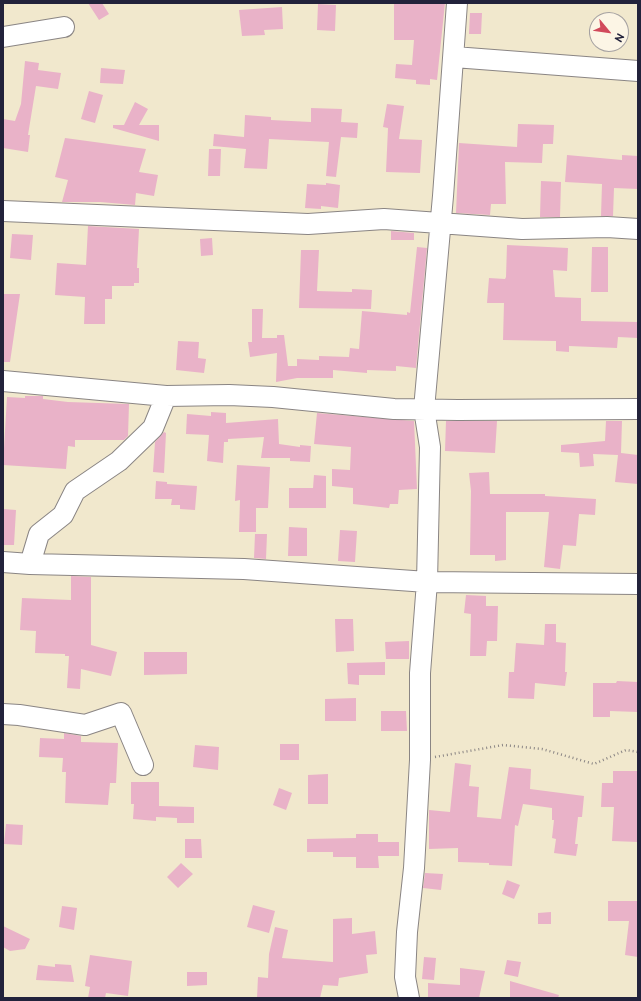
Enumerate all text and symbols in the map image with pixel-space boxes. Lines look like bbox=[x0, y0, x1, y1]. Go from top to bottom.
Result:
north arrow bbox=[589, 12, 629, 52]
text: N bbox=[611, 31, 627, 44]

